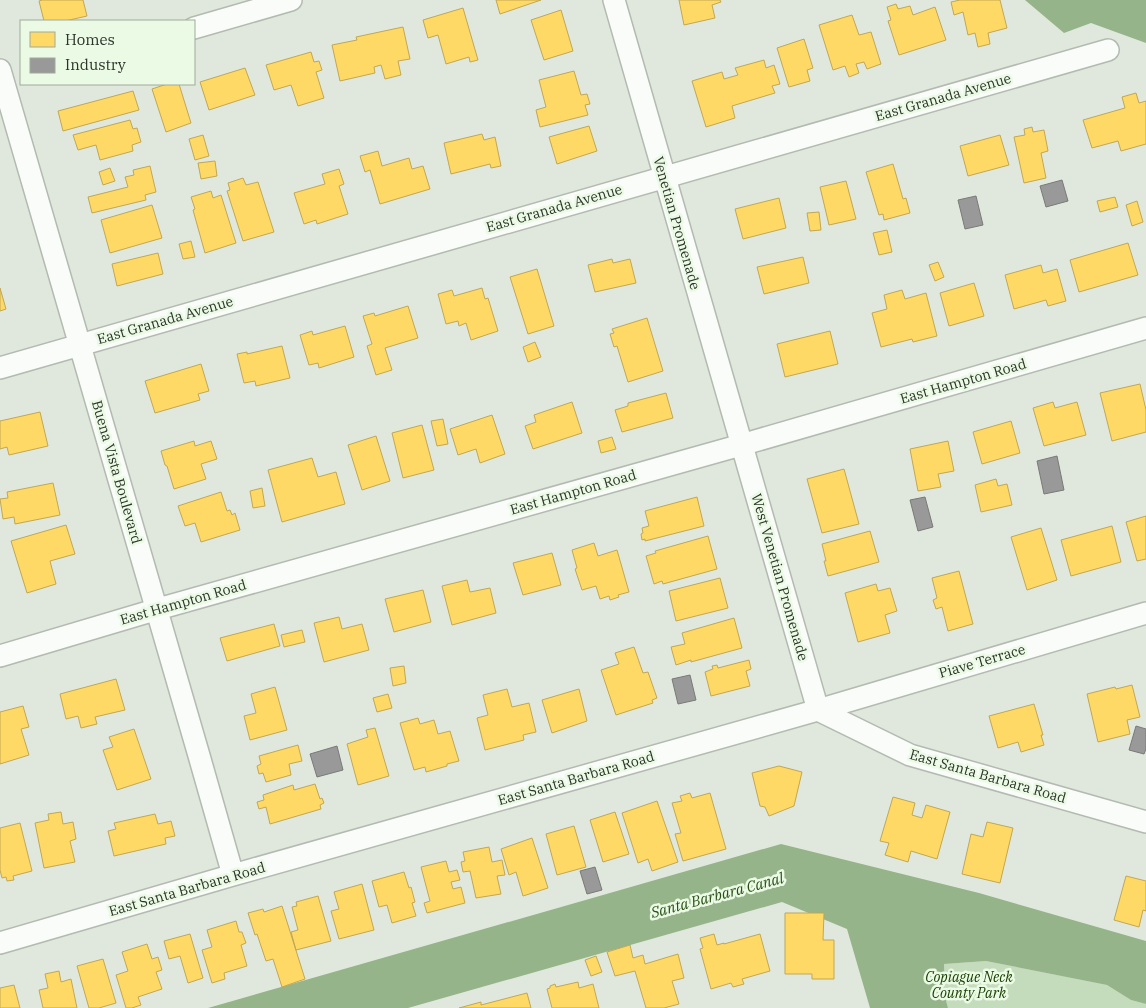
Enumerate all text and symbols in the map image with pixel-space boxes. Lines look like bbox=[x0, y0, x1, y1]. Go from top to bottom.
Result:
legend bbox=[20, 20, 195, 85]
text: Homes bbox=[65, 30, 115, 49]
text: Industry bbox=[65, 55, 126, 74]
street label: East Granada Avenue bbox=[873, 69, 1013, 125]
street label: Venetian Promenade bbox=[649, 154, 705, 292]
street label: East Granada Avenue bbox=[484, 180, 624, 236]
street label: East Granada Avenue bbox=[95, 292, 235, 348]
street label: East Hampton Road bbox=[898, 354, 1029, 408]
street label: Buena Vista Boulevard bbox=[88, 398, 146, 546]
street label: East Hampton Road bbox=[508, 465, 639, 519]
street label: West Venetian Promenade bbox=[747, 491, 813, 663]
street label: East Hampton Road bbox=[118, 575, 249, 629]
street label: Piave Terrace bbox=[937, 640, 1027, 682]
street label: East Santa Barbara Road bbox=[908, 745, 1069, 807]
street label: East Santa Barbara Road bbox=[496, 747, 657, 809]
street label: East Santa Barbara Road bbox=[107, 858, 268, 920]
water label: Santa Barbara Canal bbox=[648, 868, 786, 922]
park label: Copiague Neck County Park bbox=[925, 968, 1013, 1002]

